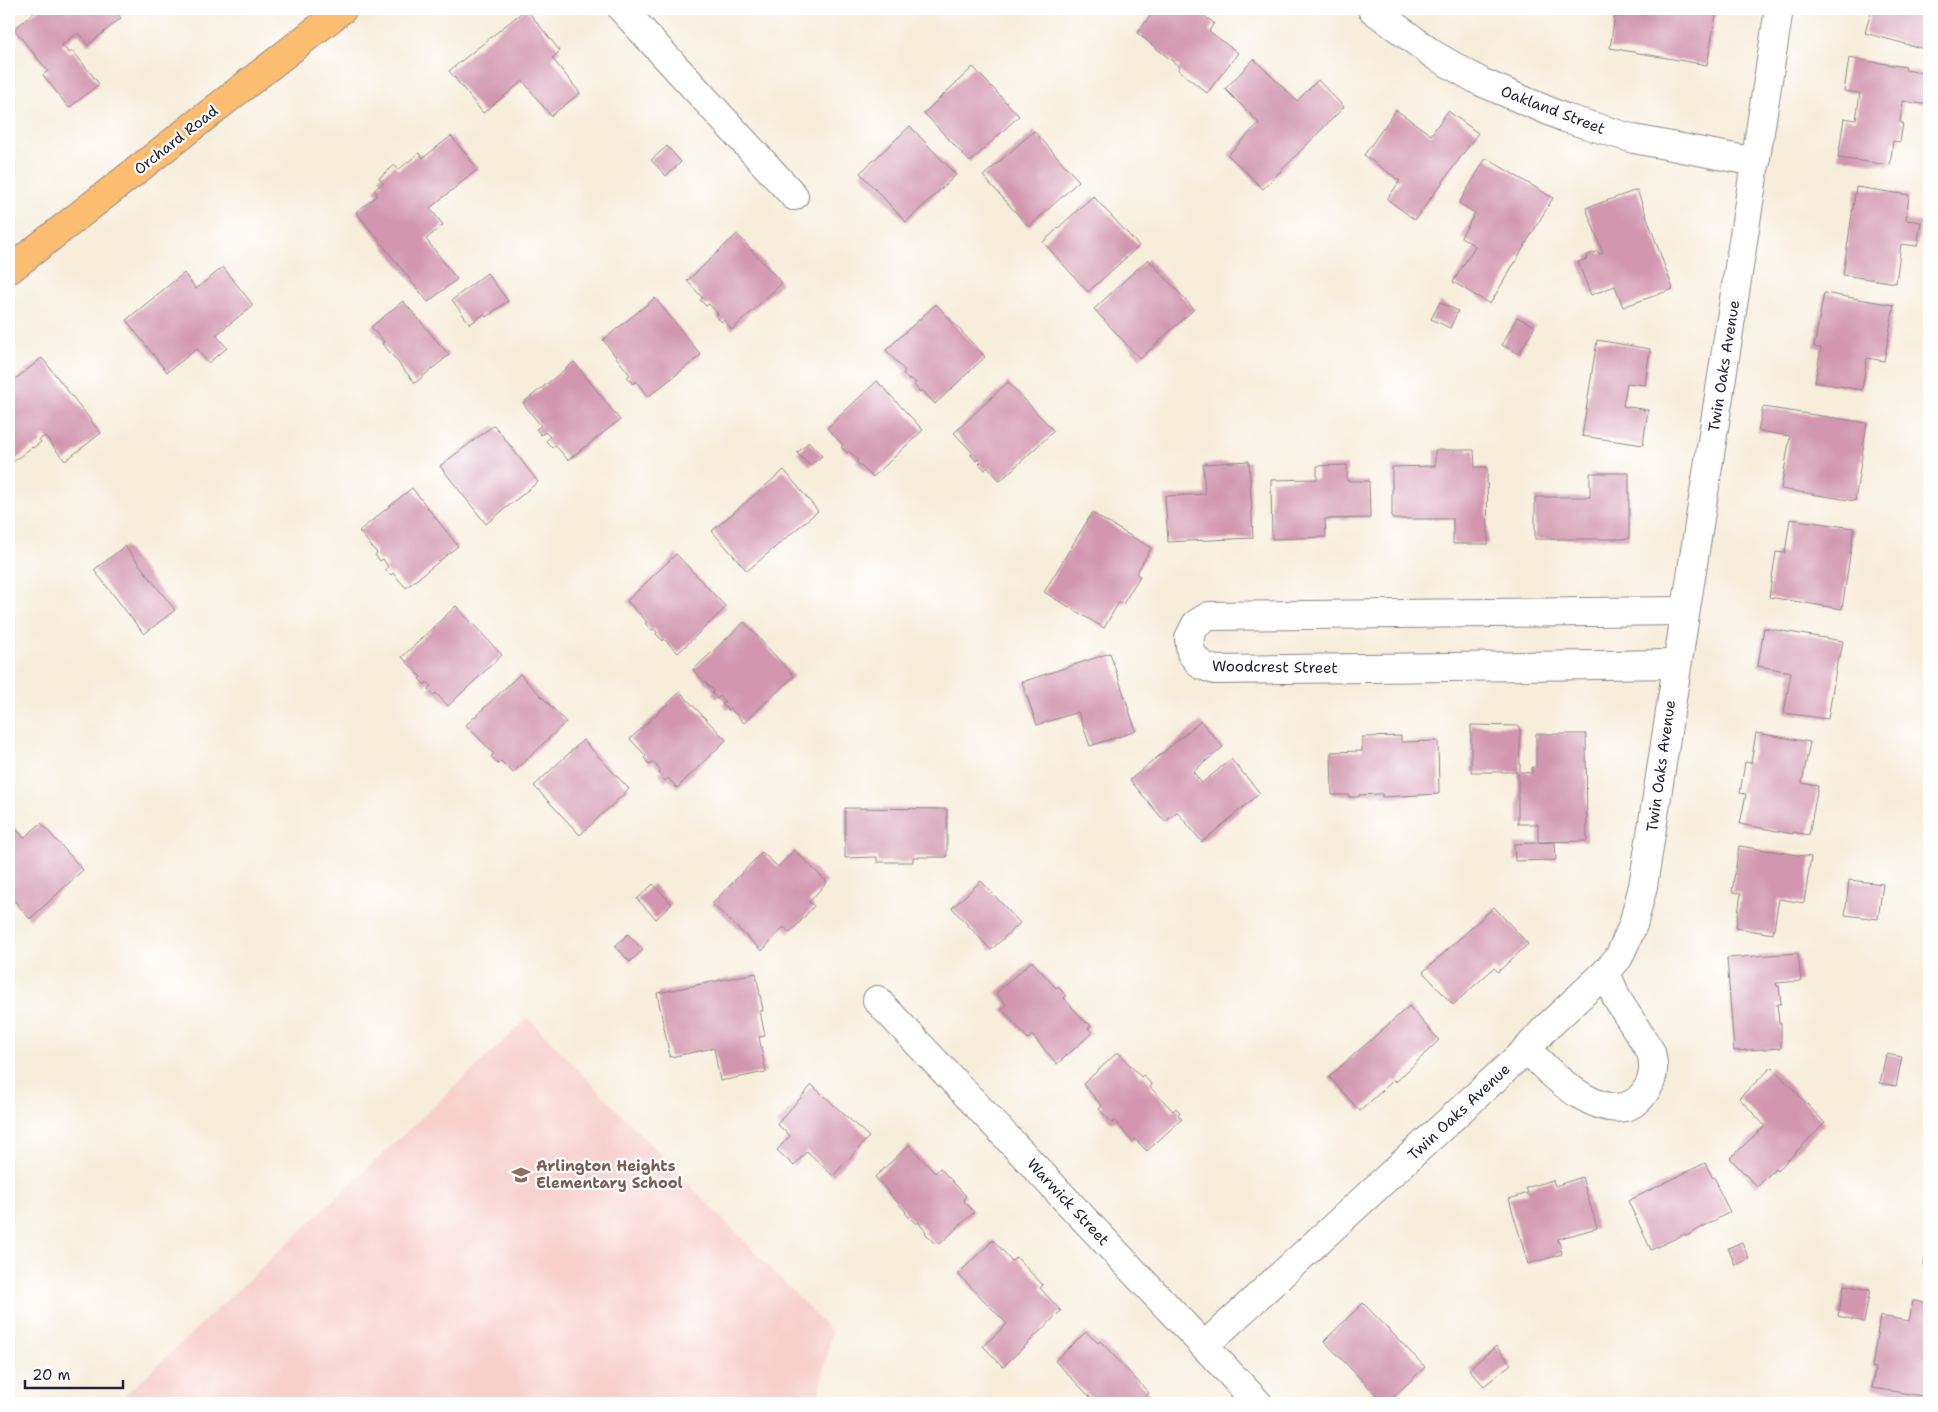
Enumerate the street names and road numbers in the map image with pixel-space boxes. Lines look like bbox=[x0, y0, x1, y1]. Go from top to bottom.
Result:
street label: Oakland Street bbox=[1498, 81, 1608, 139]
street label: Orchard Road bbox=[130, 101, 222, 179]
street label: Twin Oaks Avenue bbox=[1704, 299, 1744, 433]
street label: Woodcrest Street bbox=[1212, 656, 1338, 678]
street label: Twin Oaks Avenue bbox=[1642, 699, 1680, 833]
street label: Twin Oaks Avenue bbox=[1404, 1059, 1514, 1165]
street label: Warwick Street bbox=[1023, 1154, 1113, 1250]

